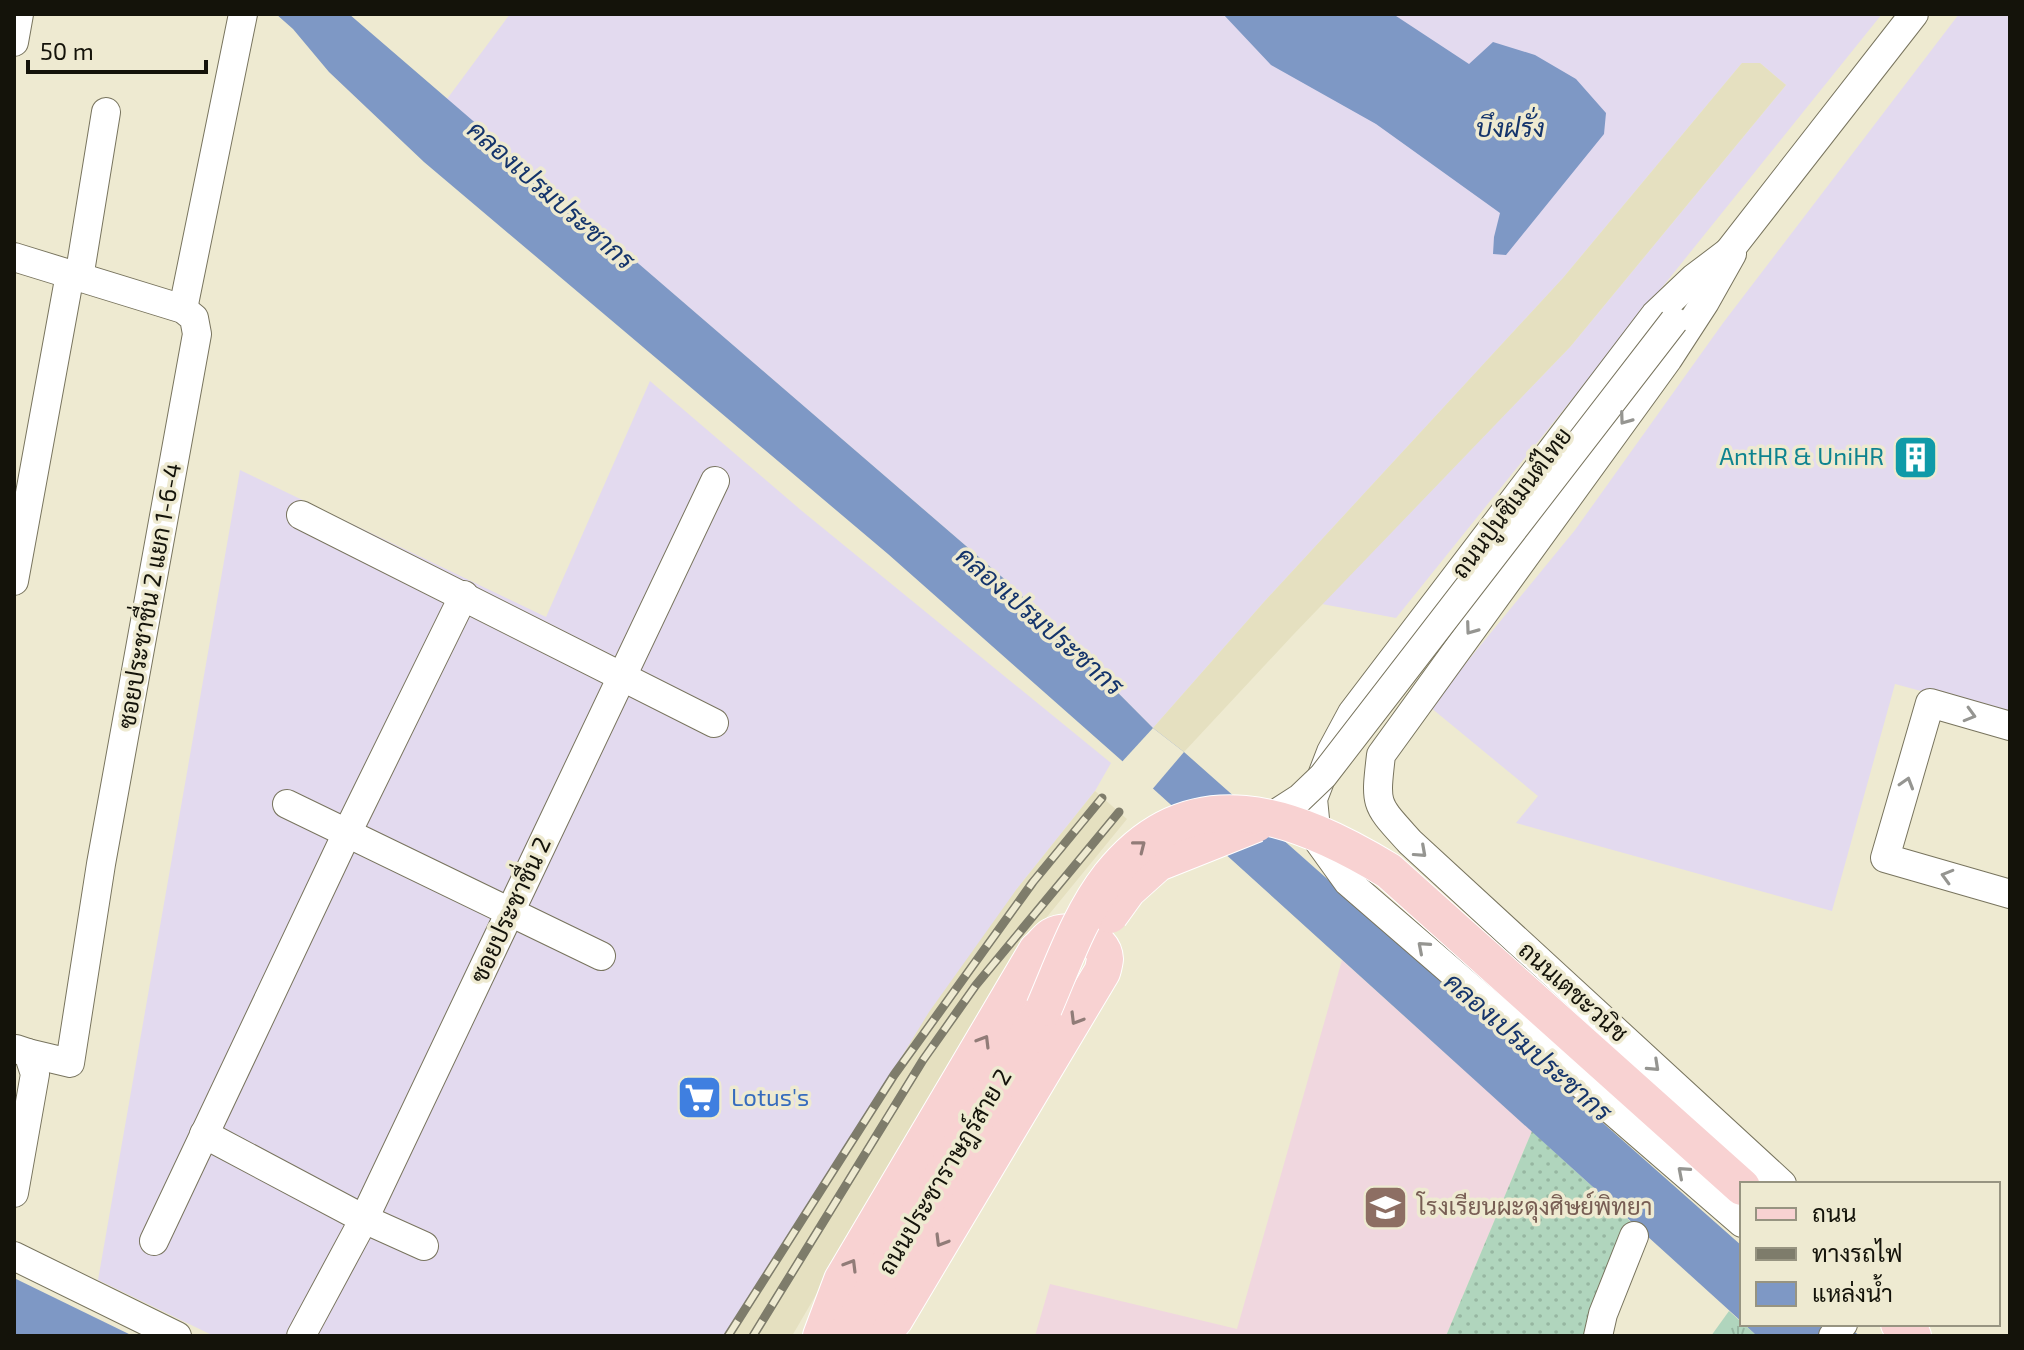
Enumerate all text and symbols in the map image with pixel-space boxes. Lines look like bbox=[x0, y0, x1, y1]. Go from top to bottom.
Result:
scale bar bbox=[28, 24, 206, 74]
text: 50 m bbox=[40, 36, 94, 65]
water label: บึงฝรั่ง bbox=[1475, 107, 1545, 142]
water label: คลองเปรมประชากร bbox=[462, 113, 643, 276]
one-way arrow bbox=[1620, 410, 1634, 425]
street label: ถนนปูนซิเมนต์ไทย bbox=[1445, 421, 1580, 586]
building icon: AntHR & UniHR bbox=[1891, 433, 1939, 481]
place label: AntHR & UniHR bbox=[1719, 441, 1884, 470]
street label: ซอยประชาชื่น 2 แยก 1-6-4 bbox=[106, 460, 186, 731]
water label: คลองเปรมประชากร bbox=[951, 539, 1132, 702]
one-way arrow bbox=[1467, 620, 1481, 635]
one-way arrow bbox=[1963, 706, 1977, 722]
one-way arrow bbox=[1898, 777, 1914, 791]
street label: ซอยประชาชื่น 2 bbox=[459, 830, 556, 987]
one-way arrow bbox=[1131, 842, 1146, 856]
one-way arrow bbox=[1412, 843, 1426, 858]
one-way arrow bbox=[1941, 869, 1955, 885]
street label: ถนนเตชะวนิช bbox=[1514, 935, 1634, 1047]
one-way arrow bbox=[1418, 942, 1432, 957]
water label: คลองเปรมประชากร bbox=[1439, 965, 1620, 1128]
one-way arrow bbox=[1070, 1010, 1085, 1025]
one-way arrow bbox=[974, 1035, 989, 1050]
one-way arrow bbox=[1645, 1056, 1659, 1071]
street label: ถนนประชาราษฎร์สาย 2 bbox=[871, 1063, 1019, 1281]
supermarket icon: Lotus's bbox=[676, 1074, 724, 1122]
place label: Lotus's bbox=[731, 1082, 809, 1111]
one-way arrow bbox=[1678, 1167, 1692, 1182]
legend bbox=[1740, 1182, 2000, 1326]
school or university icon: โรงเรียนผะดุงศิษย์พิทยา bbox=[1362, 1183, 1410, 1231]
place label: โรงเรียนผะดุงศิษย์พิทยา bbox=[1415, 1191, 1652, 1223]
text: ถนน bbox=[1812, 1198, 1857, 1227]
one-way arrow bbox=[936, 1233, 951, 1247]
text: ทางรถไฟ bbox=[1812, 1238, 1903, 1267]
one-way arrow bbox=[841, 1259, 857, 1273]
text: แหล่งน้ำ bbox=[1812, 1274, 1893, 1307]

